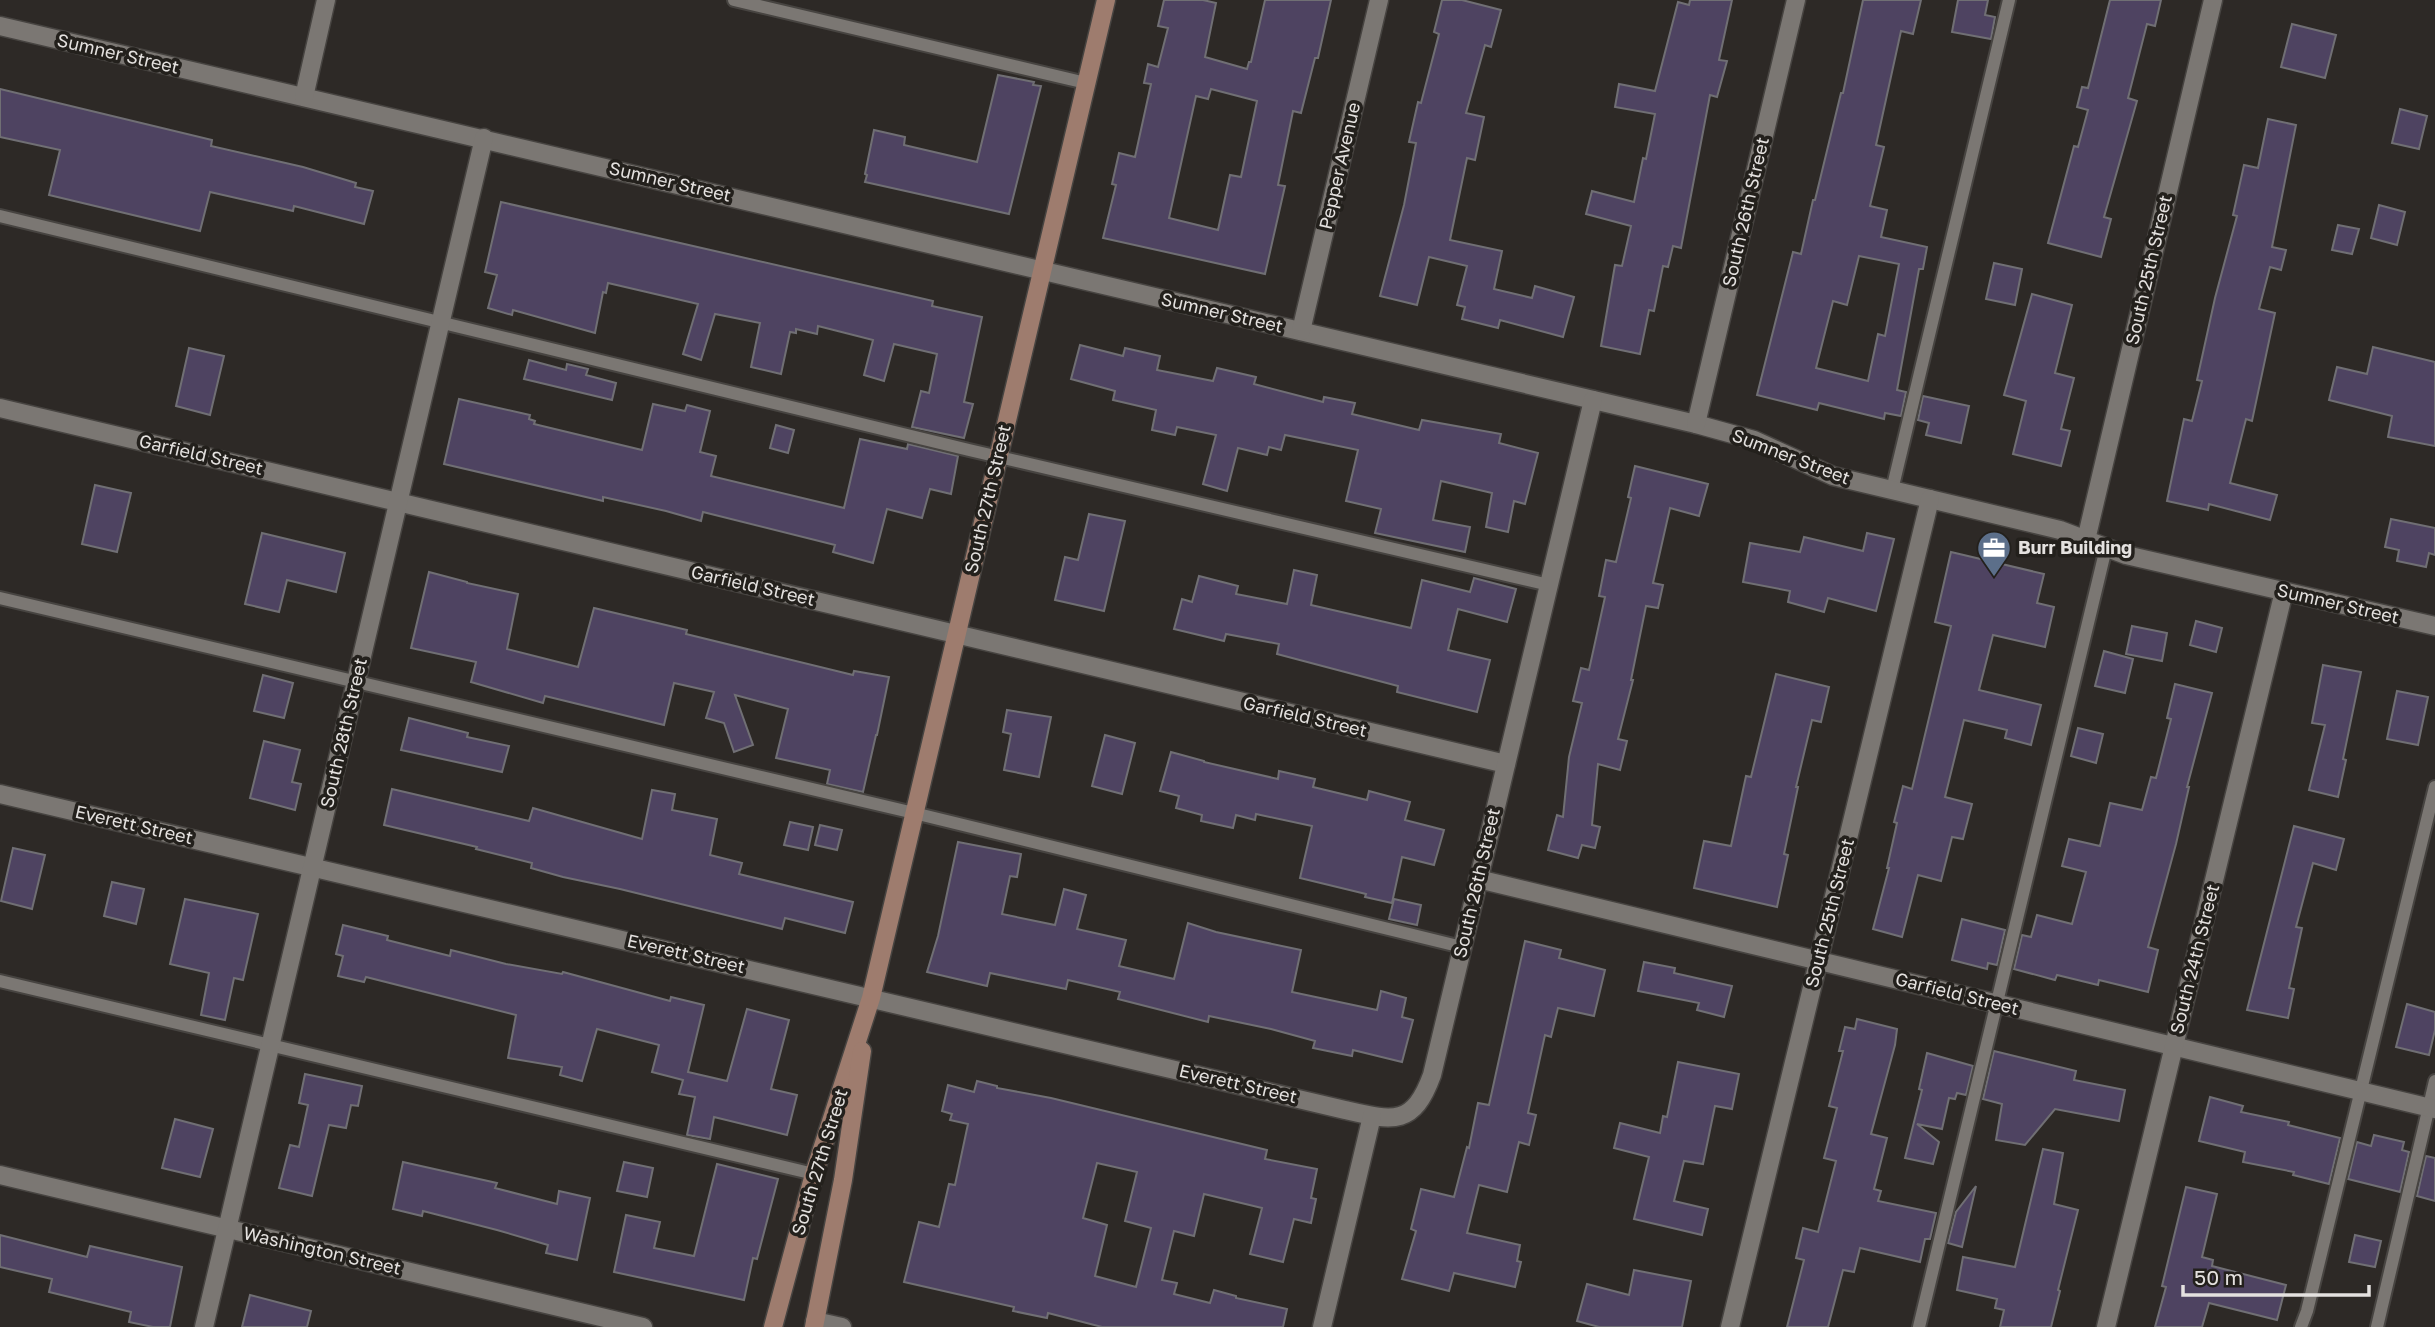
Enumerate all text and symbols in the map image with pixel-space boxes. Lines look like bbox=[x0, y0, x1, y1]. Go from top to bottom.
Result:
street label: Sumner Street bbox=[55, 28, 181, 78]
street label: Pepper Avenue bbox=[1314, 100, 1364, 231]
street label: South 26th Street bbox=[1717, 135, 1773, 289]
street label: Sumner Street bbox=[607, 156, 733, 206]
street label: South 25th Street bbox=[2120, 193, 2176, 347]
street label: Sumner Street bbox=[1159, 287, 1285, 337]
street label: South 27th Street bbox=[959, 422, 1015, 575]
street label: Sumner Street bbox=[1729, 423, 1853, 489]
street label: Garfield Street bbox=[137, 429, 265, 479]
office icon: Burr Building bbox=[1975, 529, 2013, 578]
place label: Burr Building bbox=[2018, 536, 2132, 558]
street label: Garfield Street bbox=[689, 560, 817, 610]
street label: Sumner Street bbox=[2275, 578, 2401, 628]
street label: South 28th Street bbox=[315, 656, 371, 810]
street label: Garfield Street bbox=[1241, 691, 1369, 741]
street label: Everett Street bbox=[73, 800, 195, 848]
street label: South 26th Street bbox=[1448, 806, 1504, 960]
street label: South 25th Street bbox=[1800, 836, 1858, 990]
street label: South 24th Street bbox=[2165, 882, 2223, 1036]
street label: Everett Street bbox=[625, 929, 747, 977]
street label: Garfield Street bbox=[1893, 967, 2021, 1019]
street label: Everett Street bbox=[1177, 1059, 1299, 1107]
street label: South 27th Street bbox=[786, 1086, 852, 1238]
street label: Washington Street bbox=[241, 1221, 403, 1279]
scale bar bbox=[2183, 1254, 2368, 1298]
text: 50 m bbox=[2194, 1264, 2243, 1290]

